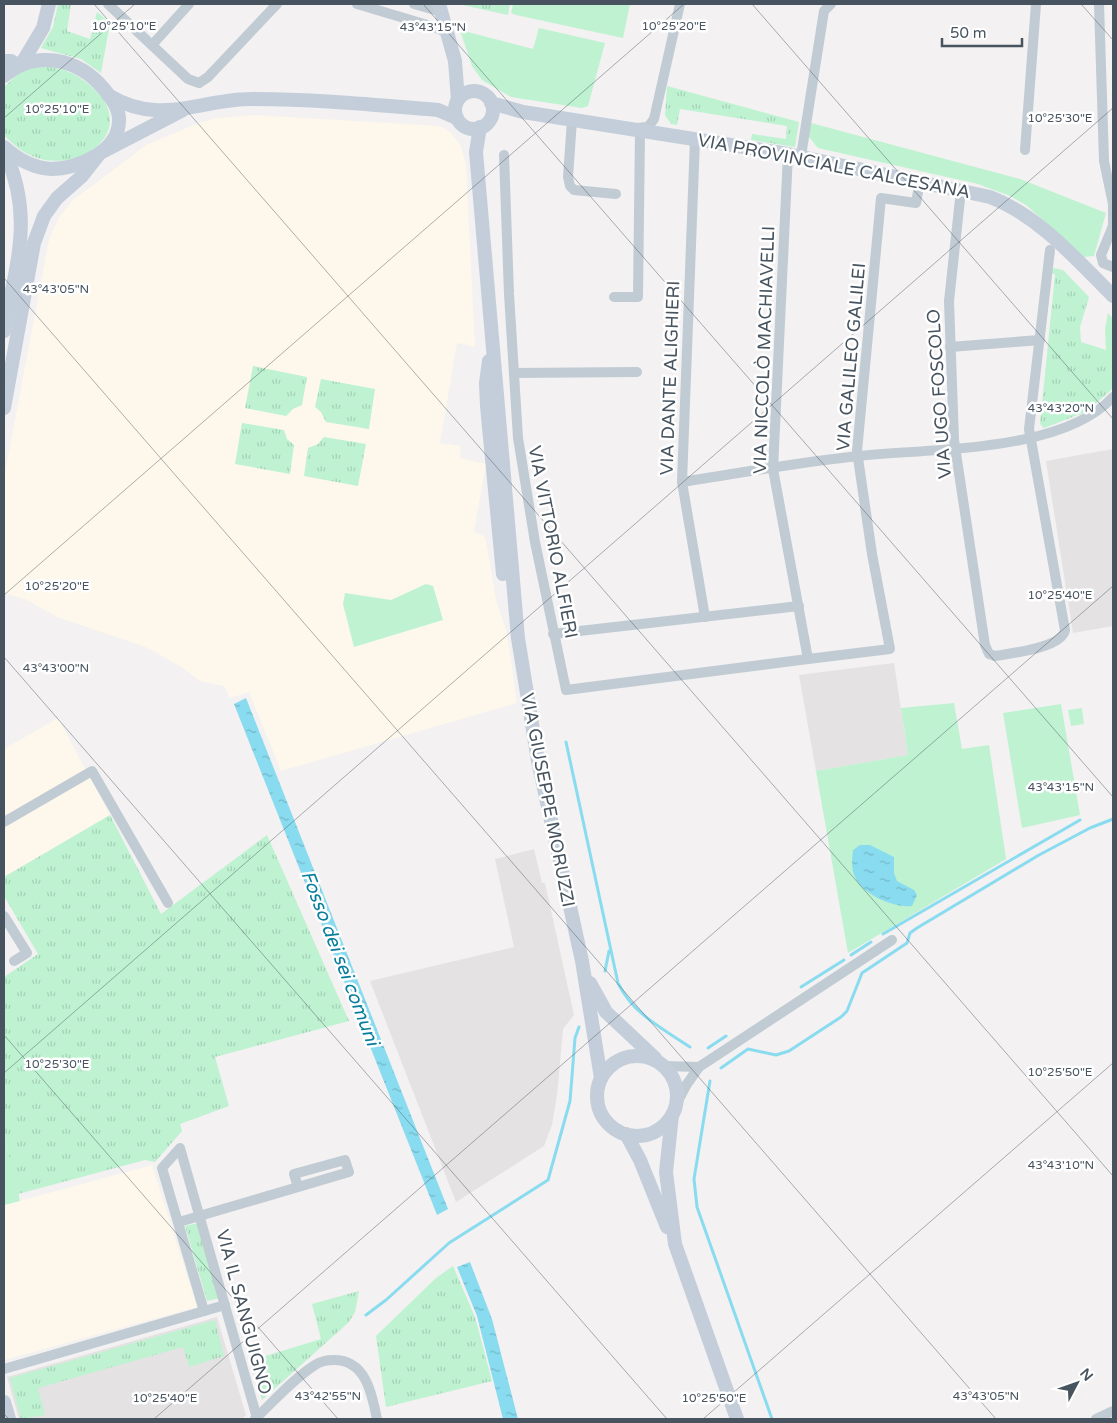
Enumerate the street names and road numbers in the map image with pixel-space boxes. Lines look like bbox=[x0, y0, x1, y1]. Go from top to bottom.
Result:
street label: VIA PROVINCIALE CALCESANA bbox=[696, 129, 972, 203]
street label: VIA NICCOLÒ MACHIAVELLI bbox=[749, 226, 779, 474]
street label: VIA GALILEO GALILEI bbox=[832, 262, 870, 452]
street label: VIA DANTE ALIGHIERI bbox=[656, 280, 684, 476]
street label: VIA UGO FOSCOLO bbox=[922, 308, 956, 480]
street label: VIA VITTORIO ALFIERI bbox=[524, 444, 582, 640]
street label: VIA GIUSEPPE MORUZZI bbox=[516, 691, 580, 909]
street label: VIA IL SANGUIGNO bbox=[211, 1227, 277, 1397]

